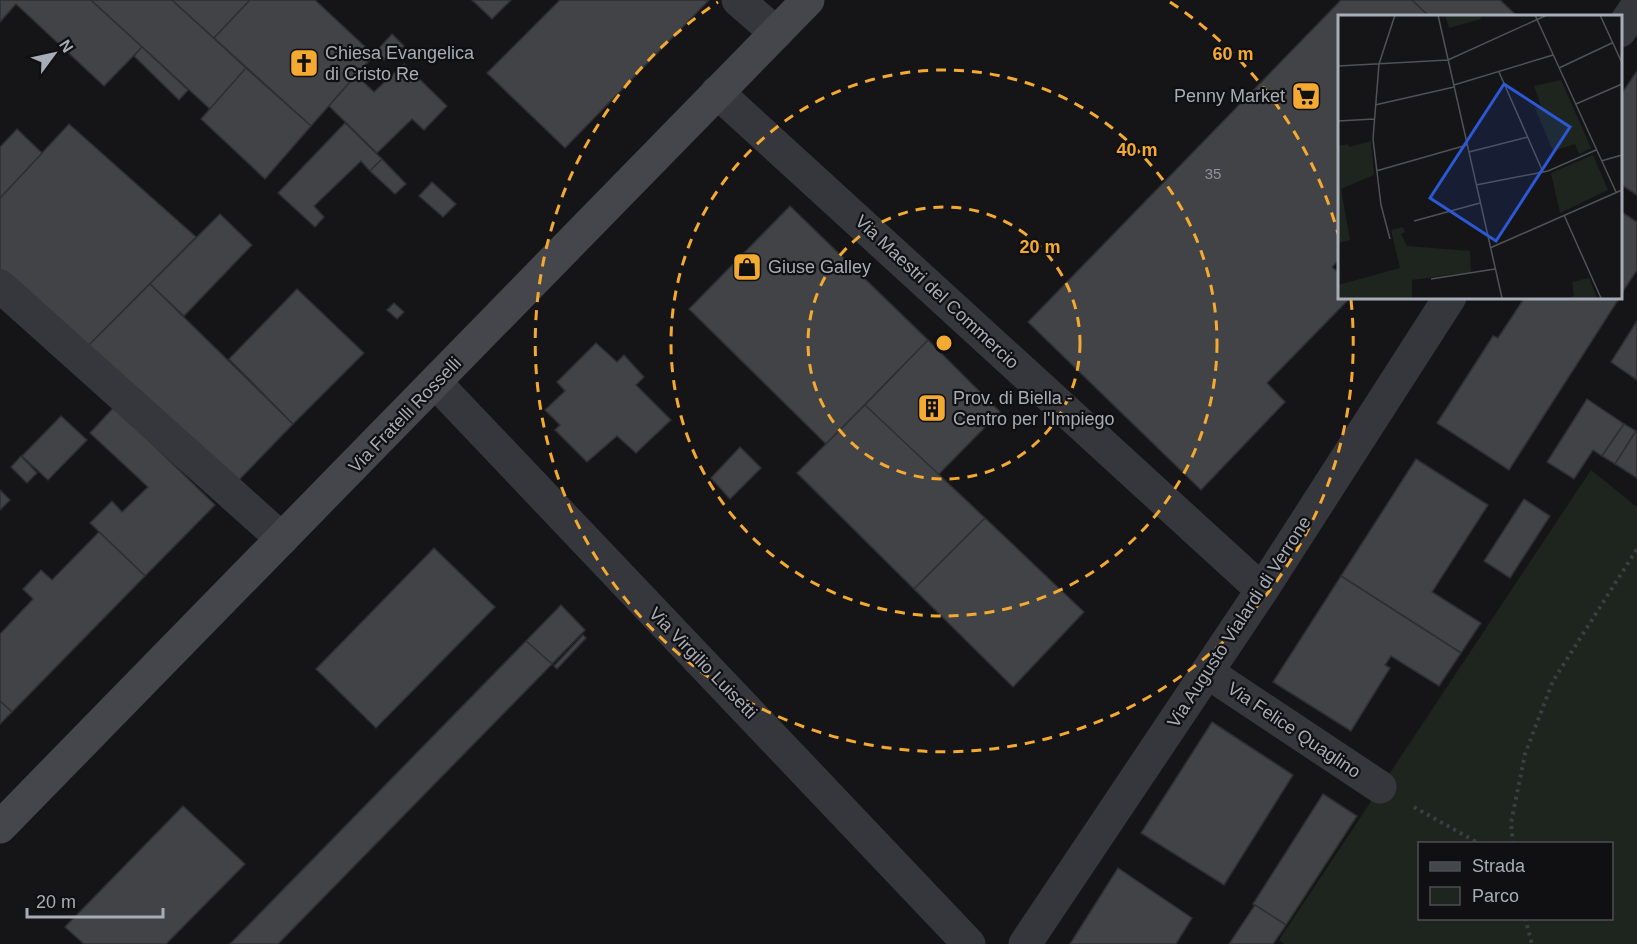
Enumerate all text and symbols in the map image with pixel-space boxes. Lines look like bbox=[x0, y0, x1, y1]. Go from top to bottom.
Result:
inset map bbox=[1338, 15, 1622, 298]
north arrow bbox=[24, 24, 84, 84]
text: N bbox=[56, 37, 76, 56]
place label: Chiesa Evangelica di Cristo Re bbox=[325, 43, 475, 84]
text: 60 m bbox=[1212, 44, 1254, 64]
church icon: Chiesa Evangelica di Cristo Re bbox=[288, 47, 320, 79]
supermarket icon: Penny Market bbox=[1290, 80, 1322, 112]
place label: Penny Market bbox=[1174, 86, 1285, 106]
text: 40 m bbox=[1116, 140, 1158, 160]
house number: 35 bbox=[1205, 165, 1221, 182]
street label: Via Maestri del Commercio bbox=[851, 211, 1023, 373]
text: 20 m bbox=[1019, 237, 1061, 257]
shop icon: Giuse Galley bbox=[731, 251, 763, 283]
place label: Giuse Galley bbox=[768, 257, 871, 277]
centre of rings bbox=[934, 333, 954, 353]
street label: Via Fratelli Rosselli bbox=[345, 353, 465, 477]
place label: Prov. di Biella - Centro per l'Impiego bbox=[953, 388, 1115, 429]
building icon: Prov. di Biella - Centro per l'Impiego bbox=[916, 392, 948, 424]
street label: Via Augusto Vialardi di Verrone bbox=[1163, 513, 1315, 731]
street label: Via Virgilio Luisetti bbox=[645, 603, 761, 723]
street label: Via Felice Quaglino bbox=[1224, 678, 1364, 782]
legend bbox=[1418, 842, 1613, 920]
text: Strada bbox=[1472, 856, 1526, 876]
scale bar bbox=[27, 881, 164, 919]
text: Parco bbox=[1472, 886, 1519, 906]
text: 20 m bbox=[36, 892, 76, 912]

